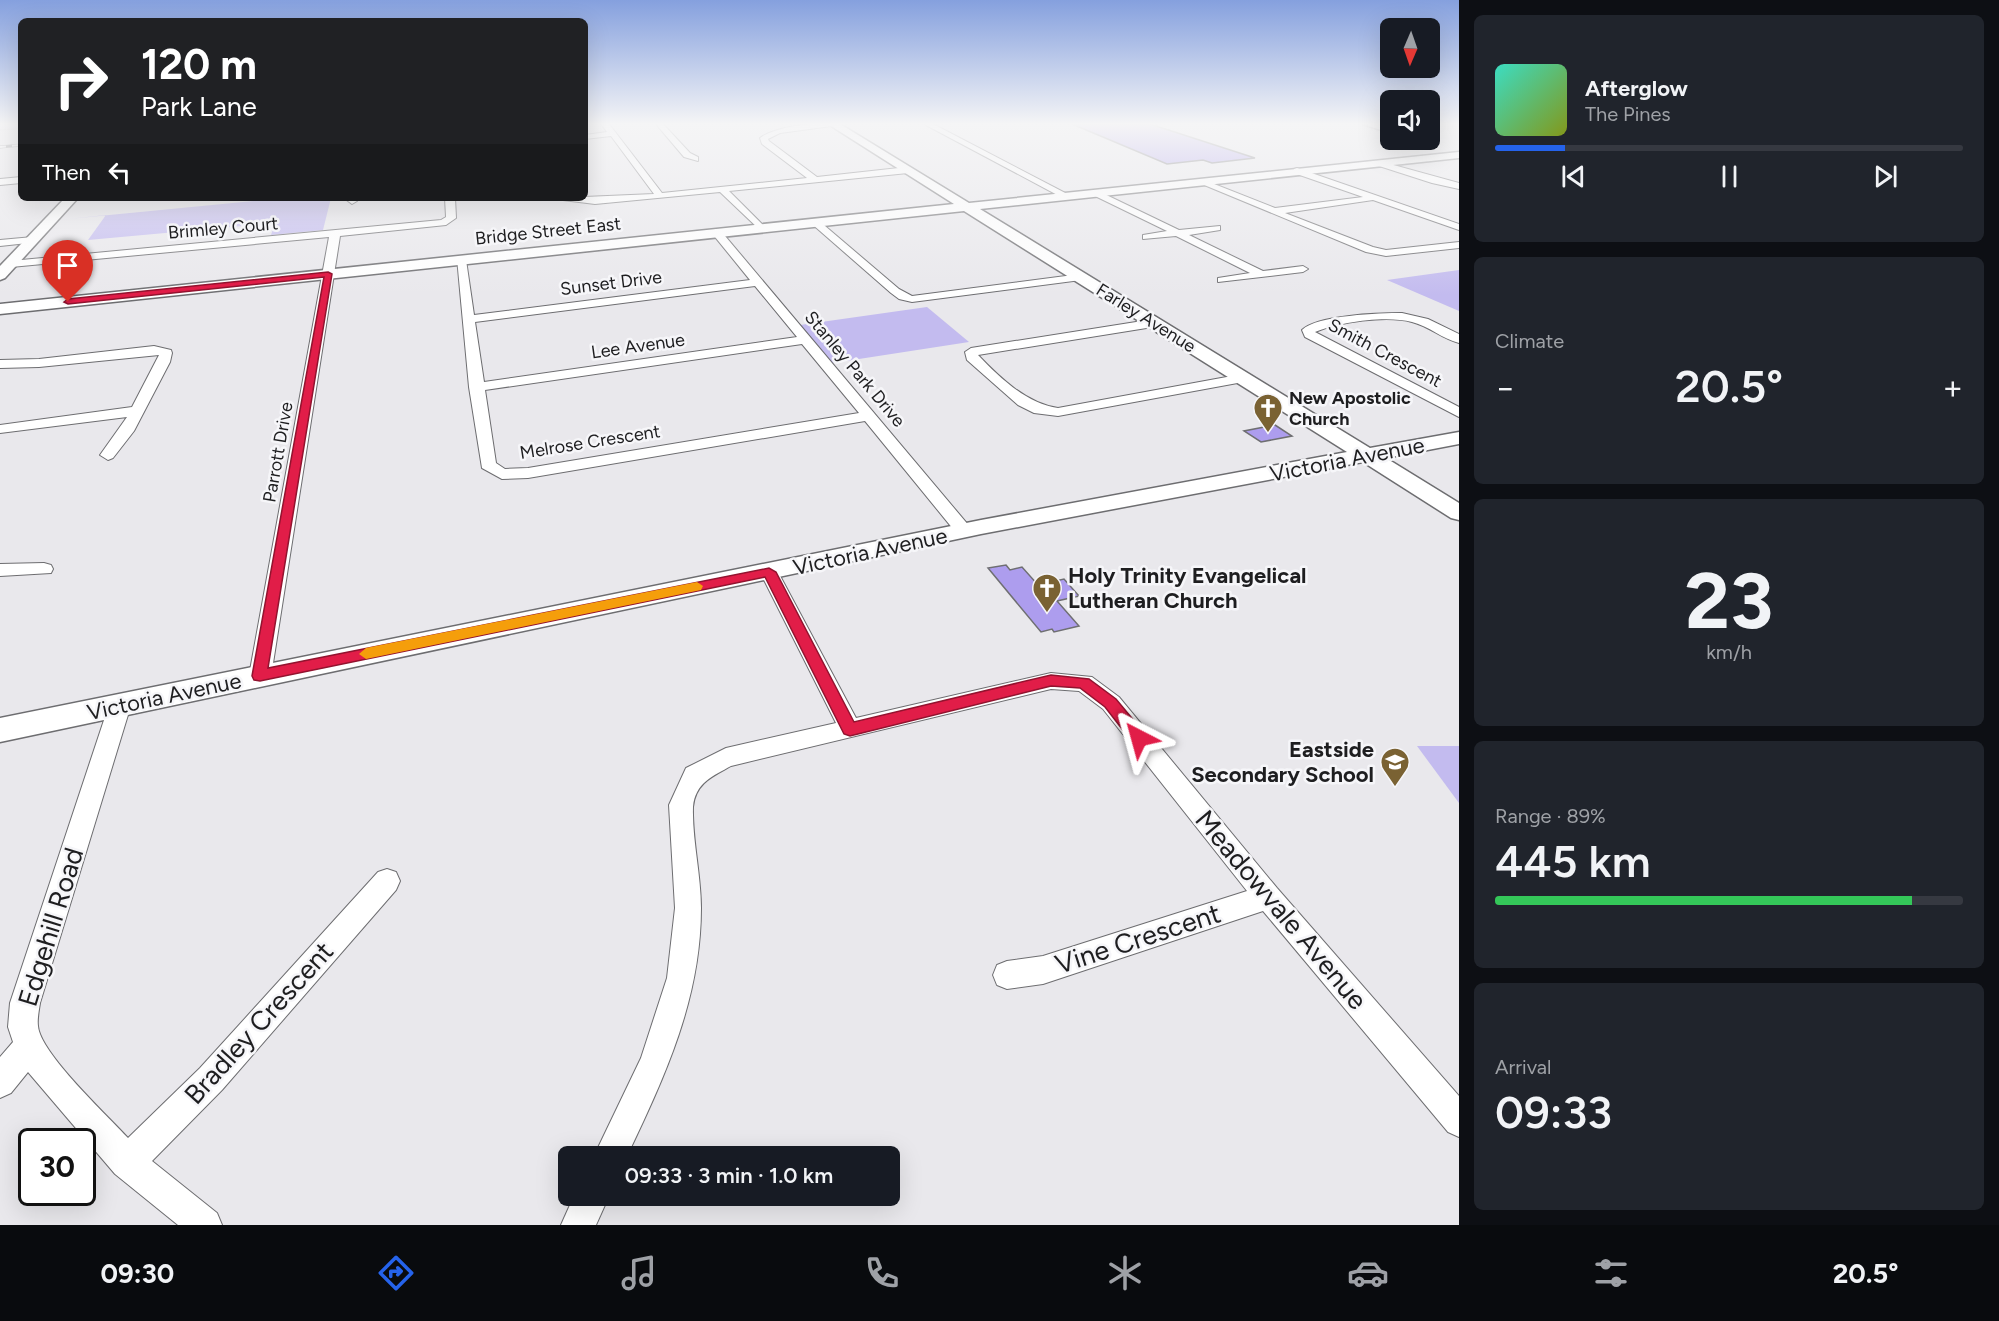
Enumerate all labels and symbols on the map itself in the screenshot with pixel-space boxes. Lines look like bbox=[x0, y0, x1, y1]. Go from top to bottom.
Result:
north arrow bbox=[1380, 18, 1440, 78]
street label: Brimley Court bbox=[167, 212, 279, 244]
street label: Bridge Street East bbox=[474, 212, 622, 250]
pin bbox=[42, 240, 93, 302]
street label: Sunset Drive bbox=[559, 266, 663, 300]
street label: Farley Avenue bbox=[1092, 279, 1200, 357]
street label: Stanley Park Drive bbox=[800, 306, 910, 432]
street label: Smith Crescent bbox=[1324, 314, 1446, 392]
street label: Lee Avenue bbox=[590, 329, 686, 363]
place label: New Apostolic Church bbox=[1289, 387, 1411, 430]
church icon: New Apostolic Church bbox=[1252, 392, 1284, 434]
street label: Parrott Drive bbox=[258, 400, 298, 504]
street label: Melrose Crescent bbox=[518, 420, 662, 464]
street label: Victoria Avenue bbox=[1268, 431, 1427, 488]
street label: Victoria Avenue bbox=[791, 522, 950, 581]
place label: Holy Trinity Evangelical Lutheran Church bbox=[1068, 562, 1307, 614]
church icon: Holy Trinity Evangelical Lutheran Church bbox=[1031, 572, 1063, 614]
street label: Victoria Avenue bbox=[85, 667, 244, 726]
position arrow bbox=[1107, 706, 1171, 770]
place label: Eastside Secondary School bbox=[1191, 736, 1374, 788]
school or university icon: Eastside Secondary School bbox=[1379, 746, 1411, 788]
street label: Meadowvale Avenue bbox=[1188, 803, 1374, 1016]
street label: Edgehill Road bbox=[11, 843, 90, 1010]
street label: Vine Crescent bbox=[1051, 896, 1225, 981]
street label: Bradley Crescent bbox=[177, 935, 340, 1111]
speed limit sign: 30 bbox=[18, 1128, 96, 1206]

